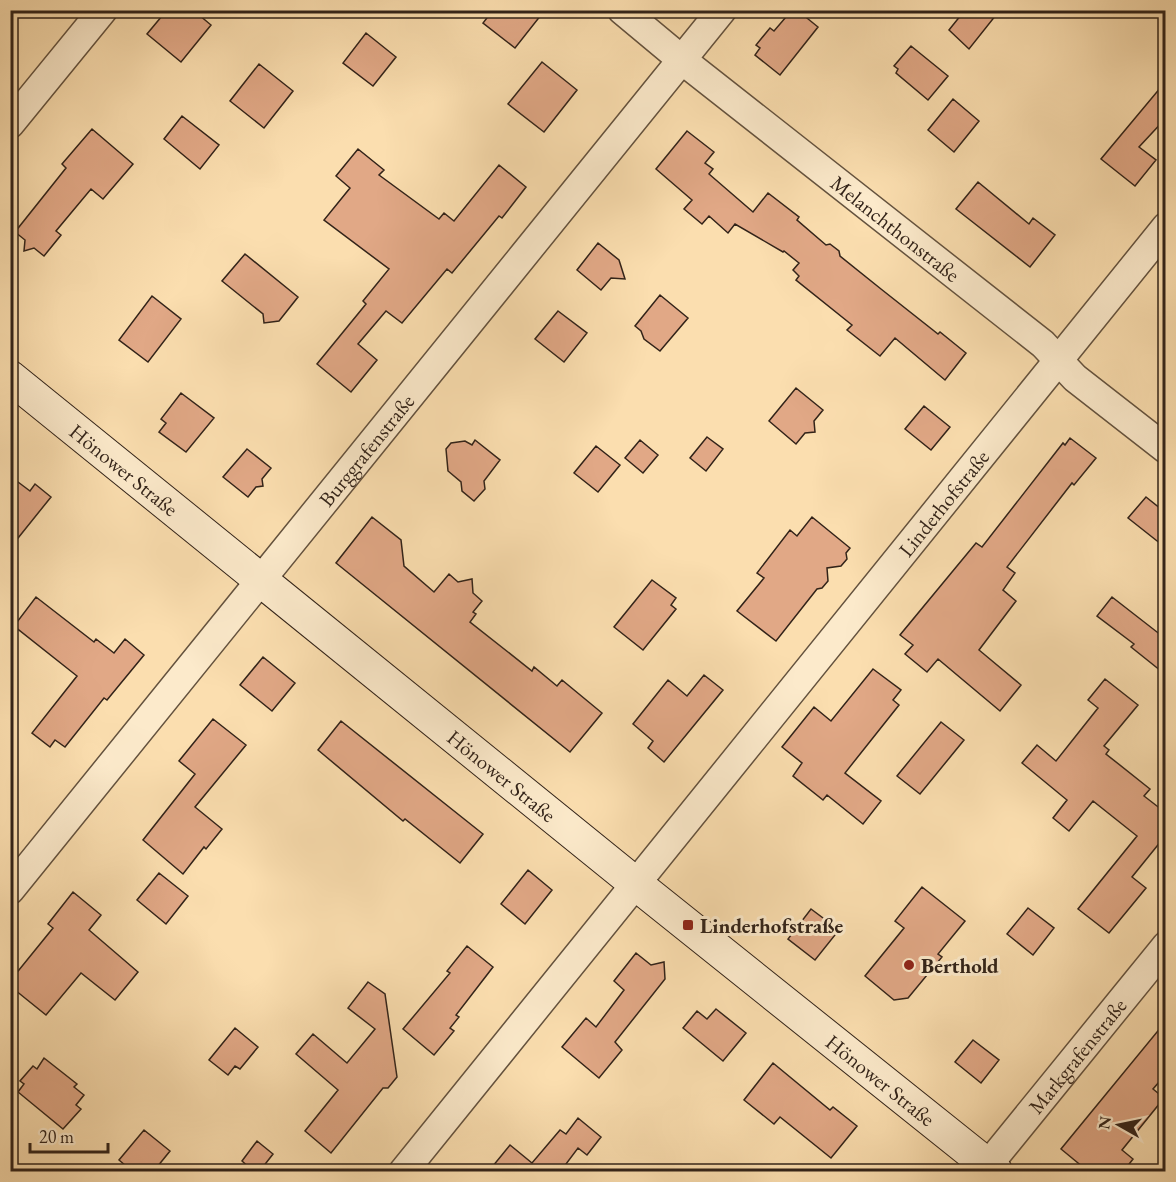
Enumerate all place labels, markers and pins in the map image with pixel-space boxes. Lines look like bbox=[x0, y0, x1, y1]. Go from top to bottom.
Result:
place label: Linderhofstraße bbox=[700, 912, 843, 939]
marker: Linderhofstraße bbox=[681, 918, 695, 932]
place label: Berthold bbox=[921, 952, 999, 979]
marker: Berthold bbox=[902, 958, 916, 972]

